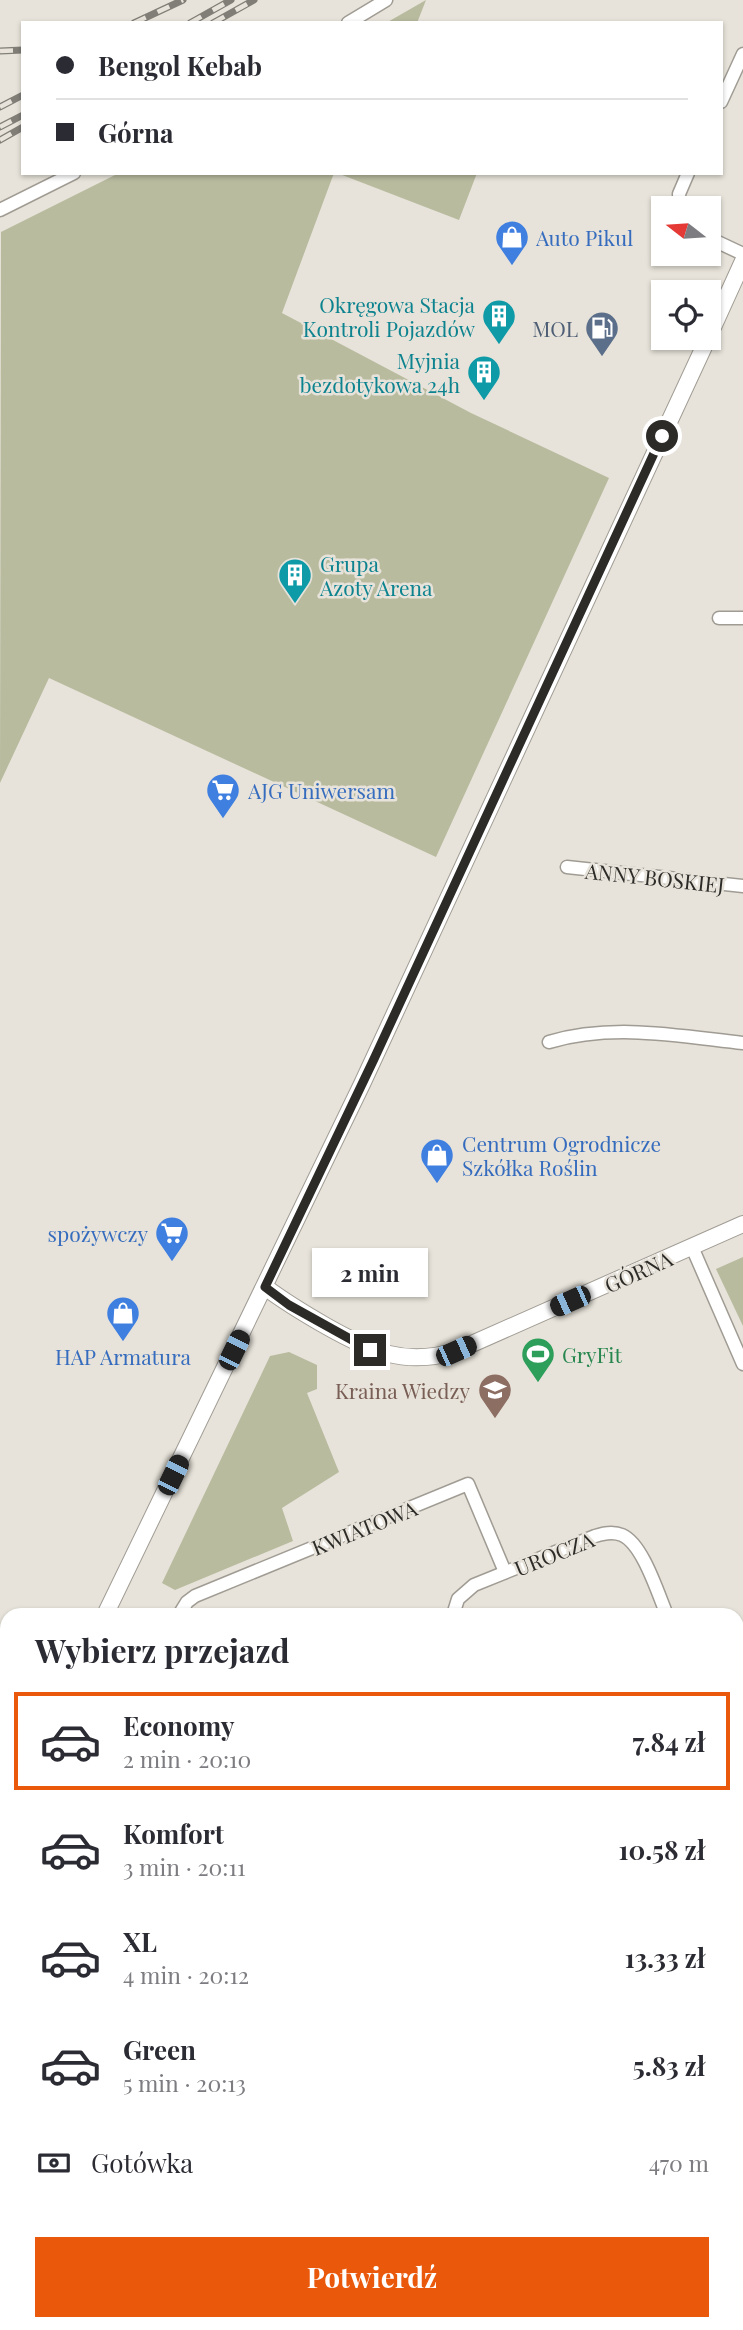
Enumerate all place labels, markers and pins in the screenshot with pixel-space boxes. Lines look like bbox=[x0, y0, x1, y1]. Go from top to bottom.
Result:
shop icon: Auto Pikul bbox=[493, 218, 531, 267]
place label: Auto Pikul bbox=[535, 223, 633, 251]
place label: Okręgowa Stacja Kontroli Pojazdów bbox=[303, 290, 476, 342]
building icon: Okręgowa Stacja Kontroli Pojazdów bbox=[480, 297, 518, 346]
fuel station icon: MOL bbox=[583, 309, 621, 358]
place label: MOL bbox=[532, 314, 578, 342]
place label: Myjnia bezdotykowa 24h bbox=[300, 346, 461, 398]
building icon: Myjnia bezdotykowa 24h bbox=[465, 353, 503, 402]
place label: Grupa Azoty Arena bbox=[319, 549, 433, 601]
building icon: Grupa Azoty Arena bbox=[276, 556, 314, 605]
supermarket icon: AJG Uniwersam bbox=[204, 771, 242, 820]
place label: AJG Uniwersam bbox=[247, 776, 395, 804]
place label: Centrum Ogrodnicze Szkółka Roślin bbox=[462, 1129, 661, 1181]
shop icon: Centrum Ogrodnicze Szkółka Roślin bbox=[418, 1136, 456, 1185]
supermarket icon: spożywczy bbox=[153, 1214, 191, 1263]
place label: spożywczy bbox=[48, 1219, 148, 1247]
shop icon: HAP Armatura bbox=[104, 1294, 142, 1343]
sports icon: GryFit bbox=[519, 1335, 557, 1384]
place label: GryFit bbox=[562, 1340, 622, 1368]
place label: HAP Armatura bbox=[55, 1342, 192, 1370]
school or university icon: Kraina Wiedzy bbox=[476, 1371, 514, 1420]
place label: Kraina Wiedzy bbox=[335, 1376, 470, 1404]

